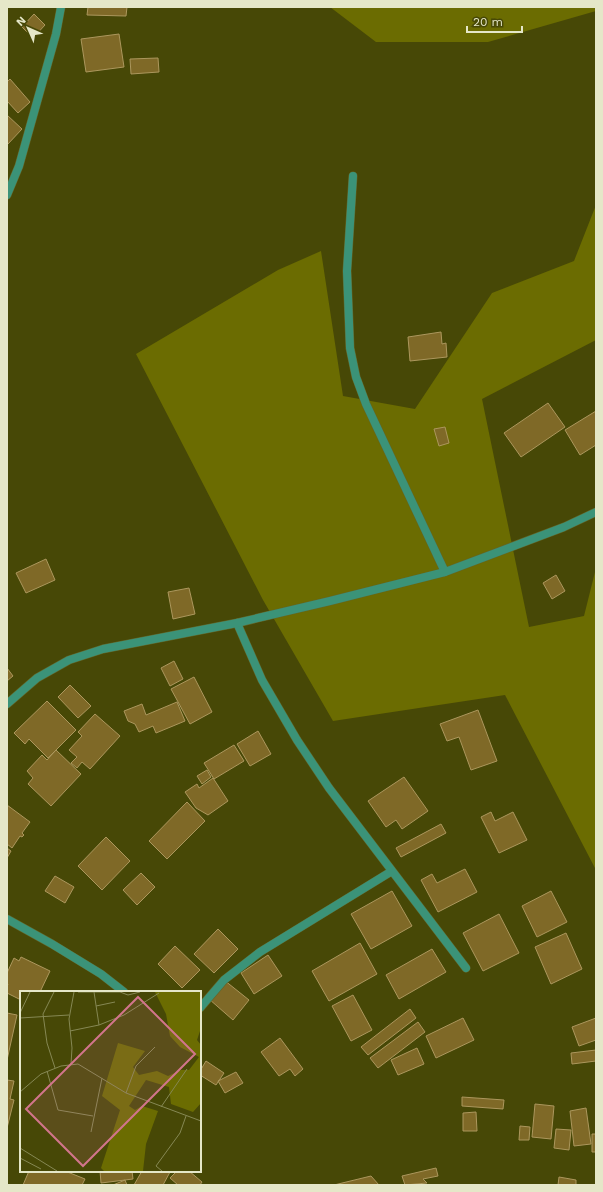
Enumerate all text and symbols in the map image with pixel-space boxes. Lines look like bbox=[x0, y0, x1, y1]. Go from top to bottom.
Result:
north arrow bbox=[8, 8, 48, 48]
scale bar bbox=[467, 8, 522, 34]
text: N bbox=[14, 14, 29, 29]
text: 20 m bbox=[473, 15, 503, 29]
inset map bbox=[20, 991, 201, 1172]

